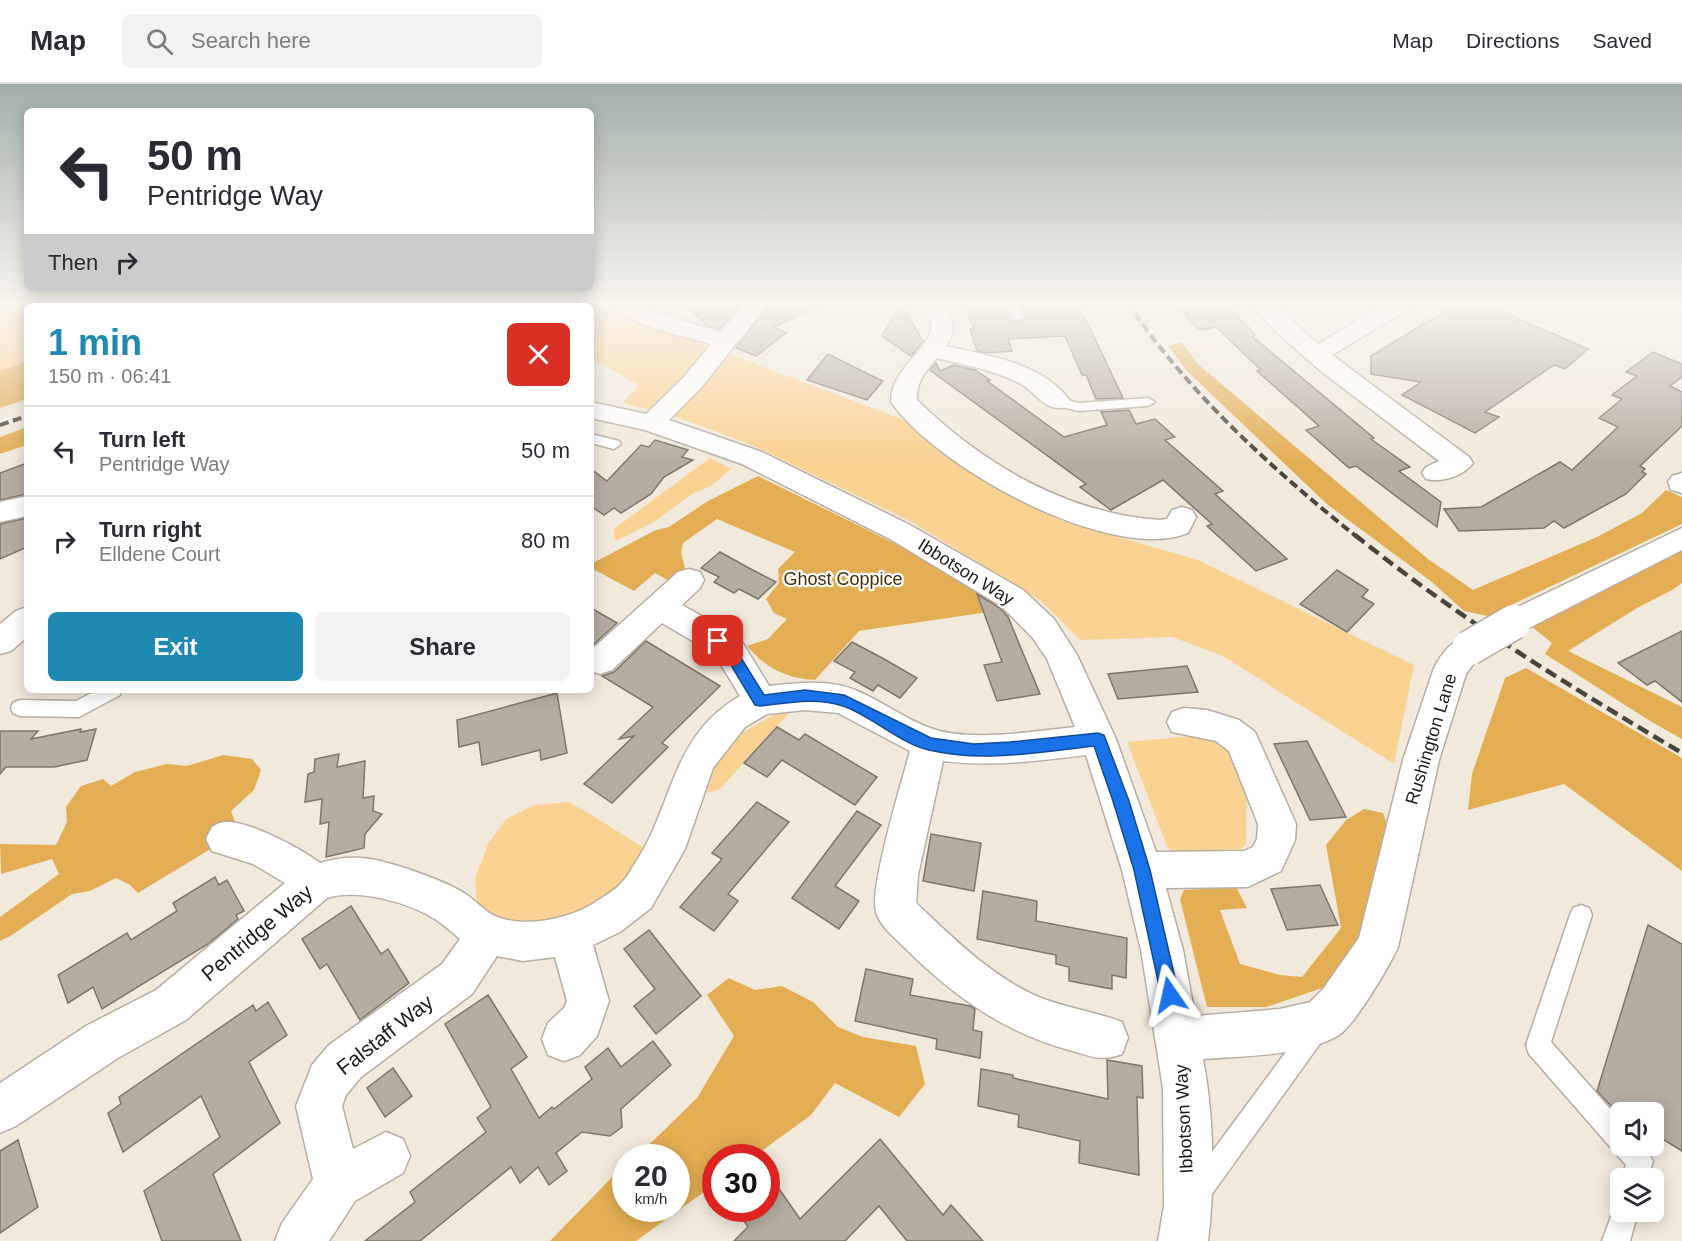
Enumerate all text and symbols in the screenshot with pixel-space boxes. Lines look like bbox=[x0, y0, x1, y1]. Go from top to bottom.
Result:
search box bbox=[122, 14, 542, 68]
text: Map bbox=[30, 25, 86, 56]
icon: search bbox=[143, 25, 176, 58]
text: Search here bbox=[191, 28, 311, 53]
text: Map bbox=[1392, 29, 1433, 52]
text: Directions bbox=[1466, 29, 1559, 52]
text: Saved bbox=[1592, 29, 1652, 52]
icon: left bbox=[48, 132, 126, 210]
text: 50 m bbox=[147, 132, 243, 179]
text: Pentridge Way bbox=[147, 181, 323, 211]
icon: right bbox=[110, 246, 143, 279]
text: Then bbox=[48, 250, 98, 275]
text: 1 min bbox=[48, 322, 142, 363]
button: close bbox=[507, 323, 570, 386]
text: 150 m · 06:41 bbox=[48, 365, 171, 387]
text: Turn left bbox=[99, 427, 185, 452]
icon: left bbox=[48, 435, 81, 468]
text: 50 m bbox=[521, 438, 570, 463]
text: Pentridge Way bbox=[99, 453, 229, 475]
text: Turn right bbox=[99, 517, 201, 542]
icon: right bbox=[48, 525, 81, 558]
text: 80 m bbox=[521, 528, 570, 553]
street label: Ibbotson Way bbox=[914, 535, 1018, 609]
text: Elldene Court bbox=[99, 543, 220, 565]
park label: Ghost Coppice bbox=[783, 569, 903, 589]
button: Exit bbox=[48, 612, 303, 681]
button: Share bbox=[315, 612, 570, 681]
pin bbox=[692, 615, 743, 666]
icon: arrive bbox=[701, 624, 734, 657]
street label: Rushington Lane bbox=[1402, 671, 1460, 807]
street label: Pentridge Way bbox=[197, 879, 317, 985]
position arrow bbox=[1138, 963, 1202, 1027]
street label: Falstaff Way bbox=[332, 990, 438, 1079]
street label: Ibbotson Way bbox=[1171, 1064, 1197, 1174]
map controls bbox=[1610, 1102, 1664, 1222]
button: sound bbox=[1610, 1102, 1664, 1156]
speed limit sign: 30 bbox=[702, 1144, 780, 1222]
text: 20 bbox=[634, 1159, 668, 1192]
button: layers bbox=[1610, 1168, 1664, 1222]
text: km/h bbox=[635, 1190, 667, 1207]

